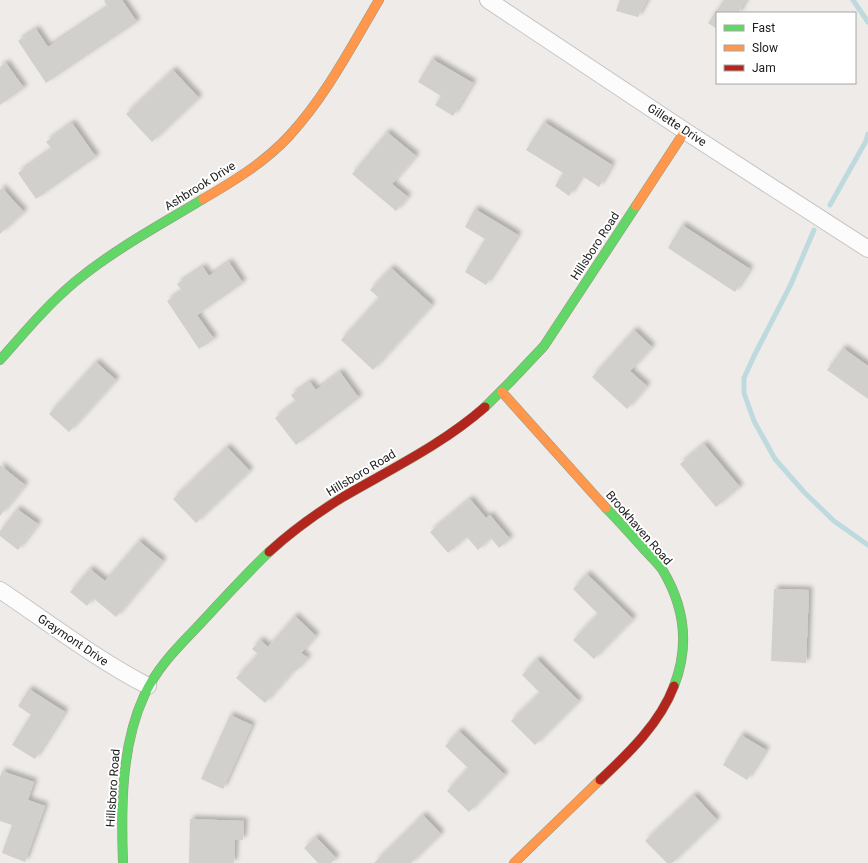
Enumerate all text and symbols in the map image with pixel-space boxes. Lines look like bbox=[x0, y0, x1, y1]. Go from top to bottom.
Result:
legend bbox=[716, 12, 856, 84]
text: Fast bbox=[752, 21, 775, 35]
text: Slow bbox=[752, 41, 778, 55]
text: Jam bbox=[752, 61, 776, 75]
street label: Gillette Drive bbox=[645, 101, 709, 149]
street label: Ashbrook Drive bbox=[162, 159, 238, 213]
street label: Hillsboro Road bbox=[568, 209, 622, 283]
street label: Hillsboro Road bbox=[324, 447, 398, 499]
street label: Brookhaven Road bbox=[603, 488, 675, 568]
street label: Graymont Drive bbox=[35, 611, 111, 669]
street label: Hillsboro Road bbox=[103, 748, 123, 828]

